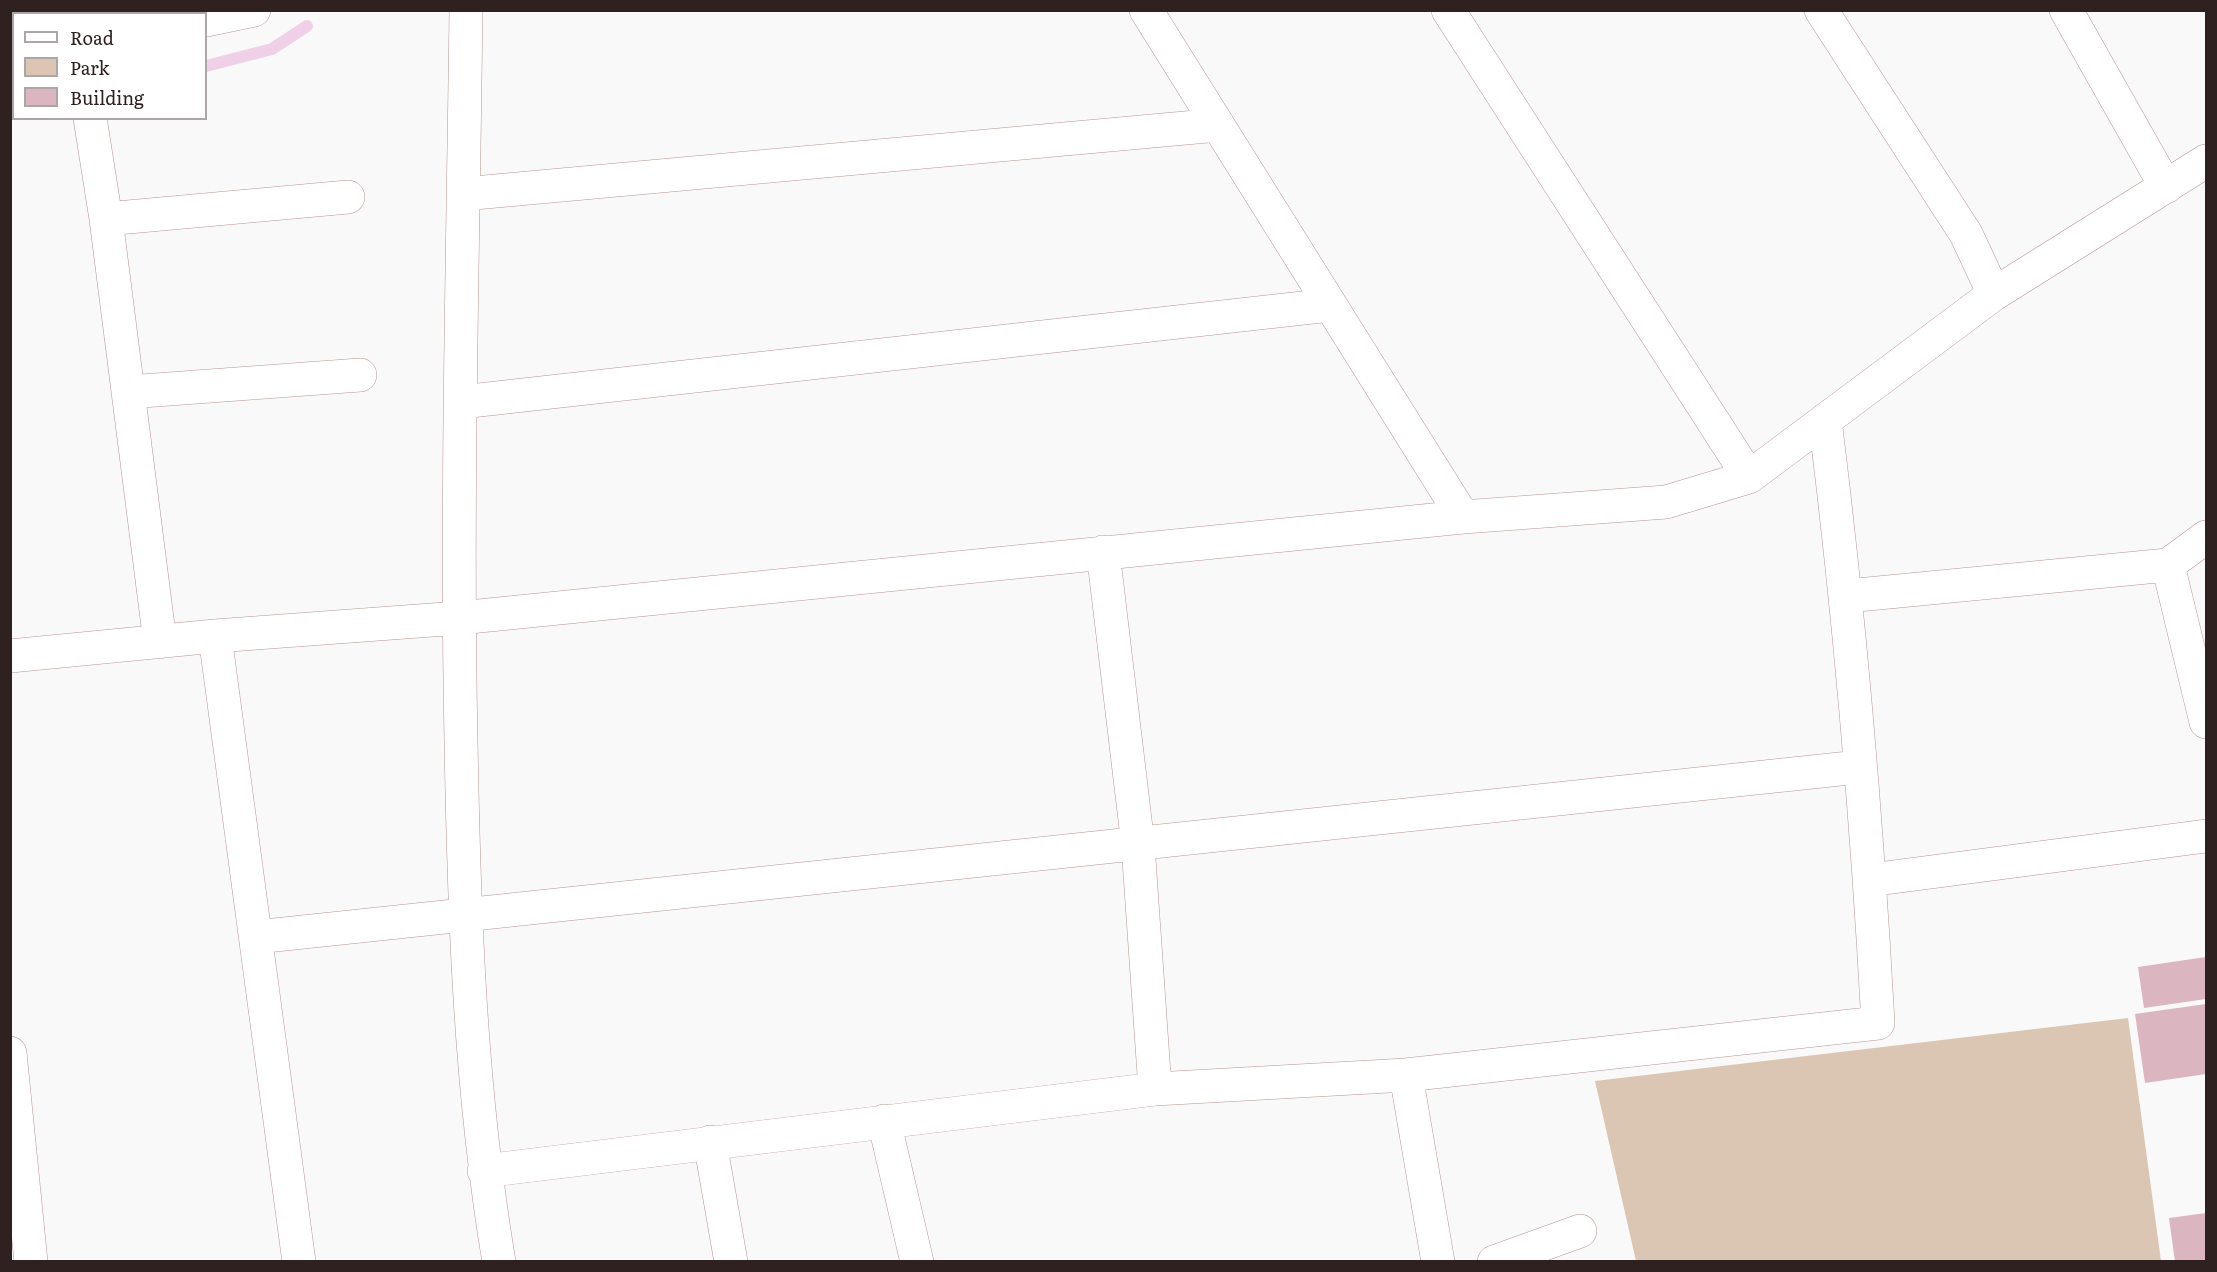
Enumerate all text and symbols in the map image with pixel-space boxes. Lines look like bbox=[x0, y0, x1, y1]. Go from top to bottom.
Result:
legend bbox=[12, 12, 207, 120]
text: Road bbox=[70, 24, 114, 51]
text: Park bbox=[70, 54, 109, 81]
text: Building bbox=[70, 84, 144, 111]

